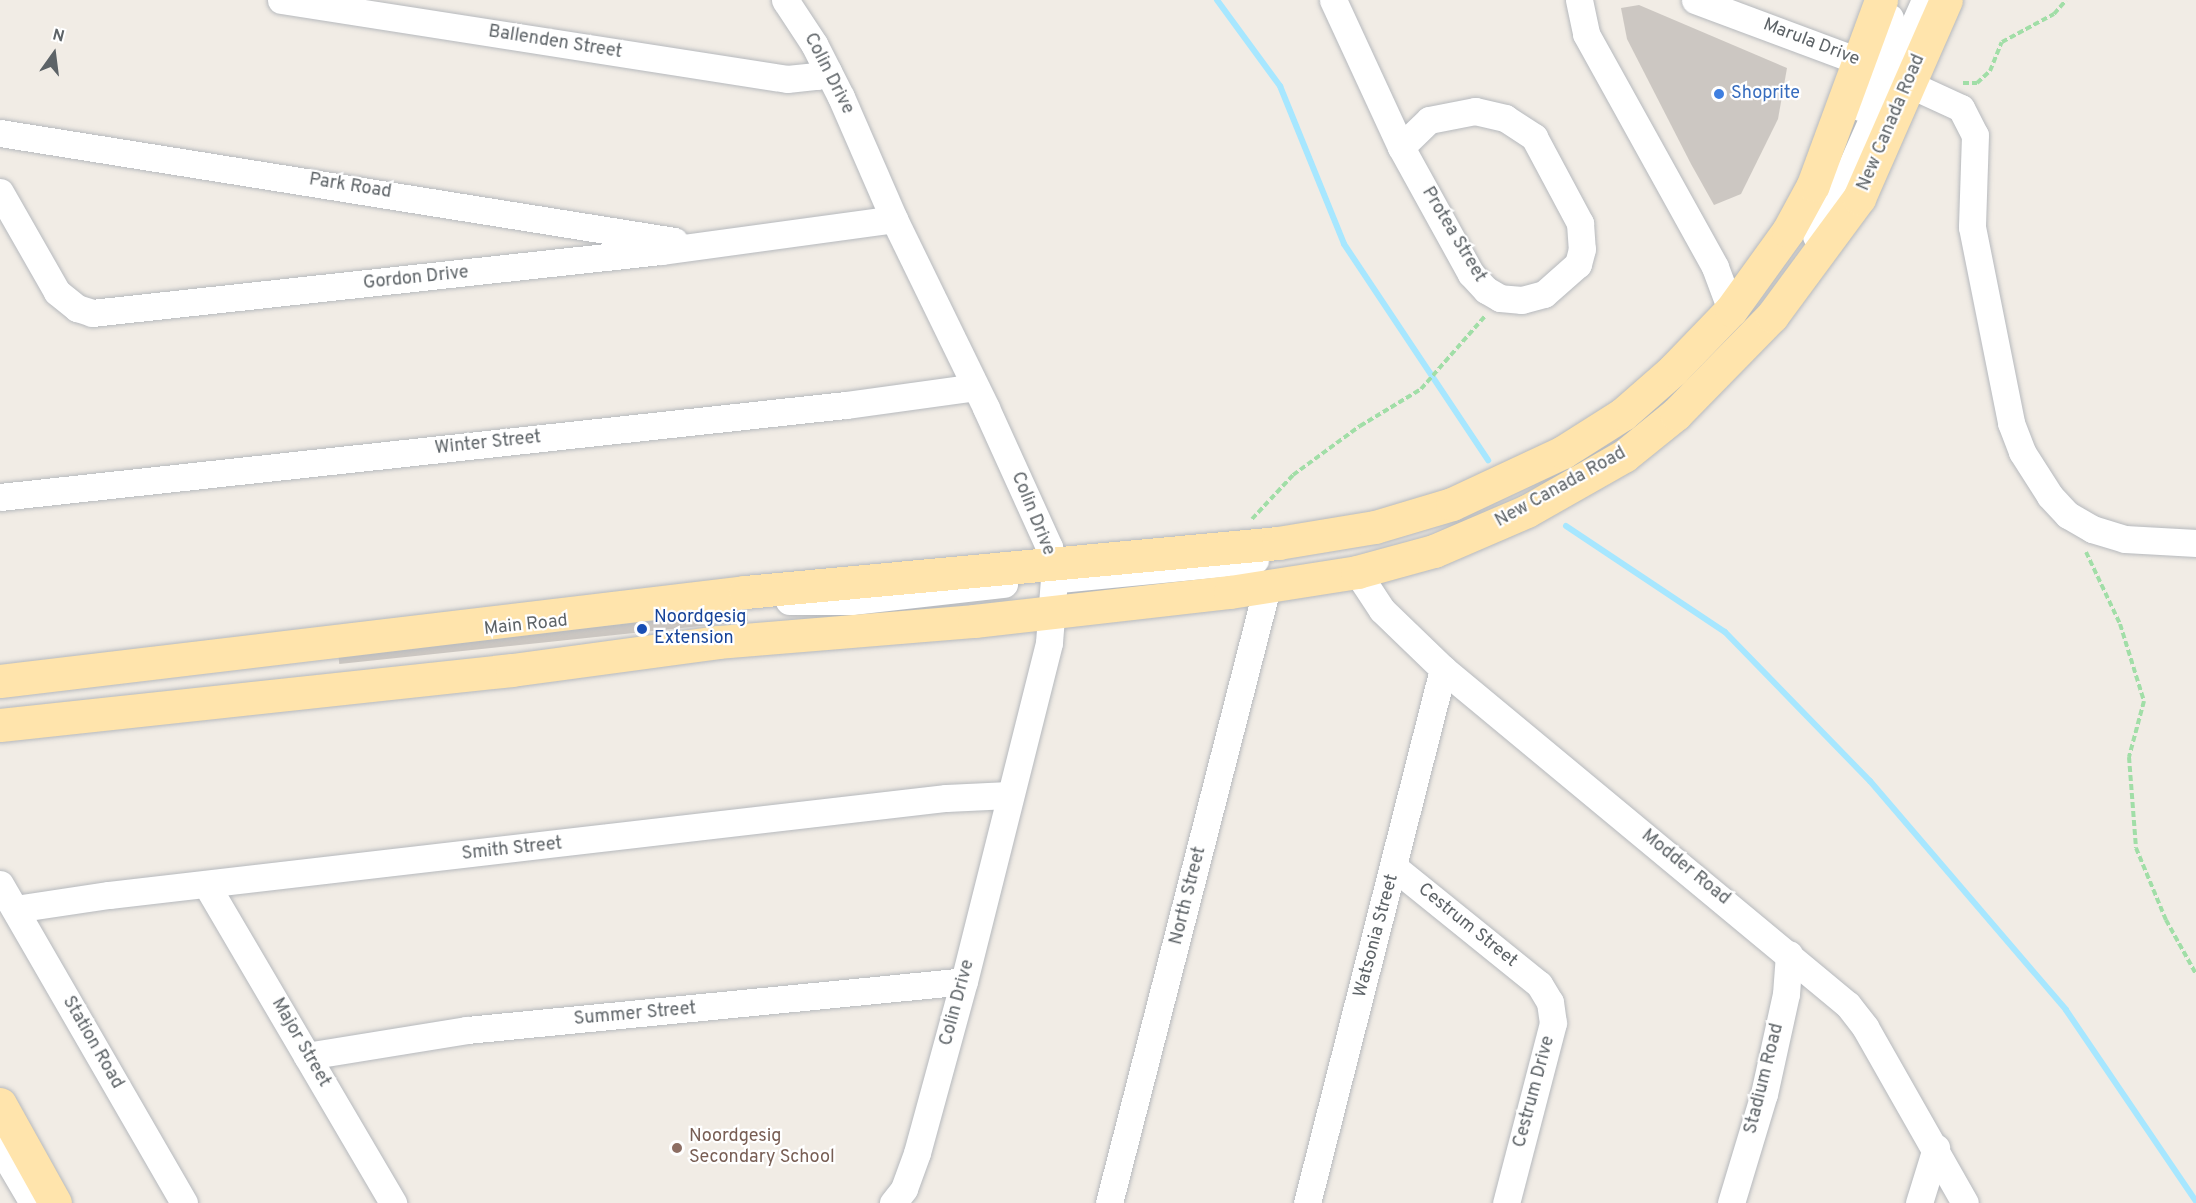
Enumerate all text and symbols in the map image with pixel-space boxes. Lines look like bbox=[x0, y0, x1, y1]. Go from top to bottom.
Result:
street label: Marula Drive bbox=[1760, 15, 1862, 71]
street label: Ballenden Street bbox=[487, 22, 623, 64]
north arrow bbox=[24, 24, 84, 84]
text: N bbox=[50, 25, 66, 48]
street label: Colin Drive bbox=[798, 30, 858, 118]
street label: New Canada Road bbox=[1854, 52, 1930, 194]
place label: Shoprite bbox=[1731, 83, 1800, 105]
marker: Shoprite bbox=[1712, 87, 1726, 101]
street label: Park Road bbox=[307, 170, 393, 204]
street label: Protea Street bbox=[1416, 183, 1490, 287]
street label: Gordon Drive bbox=[362, 263, 470, 295]
street label: Winter Street bbox=[434, 428, 542, 460]
street label: New Canada Road bbox=[1492, 443, 1630, 533]
street label: Colin Drive bbox=[1005, 469, 1059, 559]
place label: Noordgesig Extension bbox=[654, 608, 746, 650]
street label: Main Road bbox=[483, 611, 569, 641]
marker: Noordgesig Extension bbox=[635, 622, 649, 636]
street label: Modder Road bbox=[1636, 826, 1734, 910]
street label: Smith Street bbox=[461, 834, 563, 866]
street label: North Street bbox=[1166, 845, 1212, 947]
street label: Watsonia Street bbox=[1350, 872, 1404, 1000]
street label: Cestrum Street bbox=[1413, 879, 1521, 973]
street label: Colin Drive bbox=[936, 958, 980, 1048]
street label: Station Road bbox=[57, 993, 127, 1093]
street label: Major Street bbox=[266, 995, 334, 1091]
street label: Summer Street bbox=[573, 999, 697, 1031]
street label: Stadium Road bbox=[1741, 1022, 1789, 1136]
street label: Cestrum Drive bbox=[1510, 1034, 1560, 1150]
place label: Noordgesig Secondary School bbox=[689, 1127, 835, 1170]
marker: Noordgesig Secondary School bbox=[670, 1141, 684, 1155]

